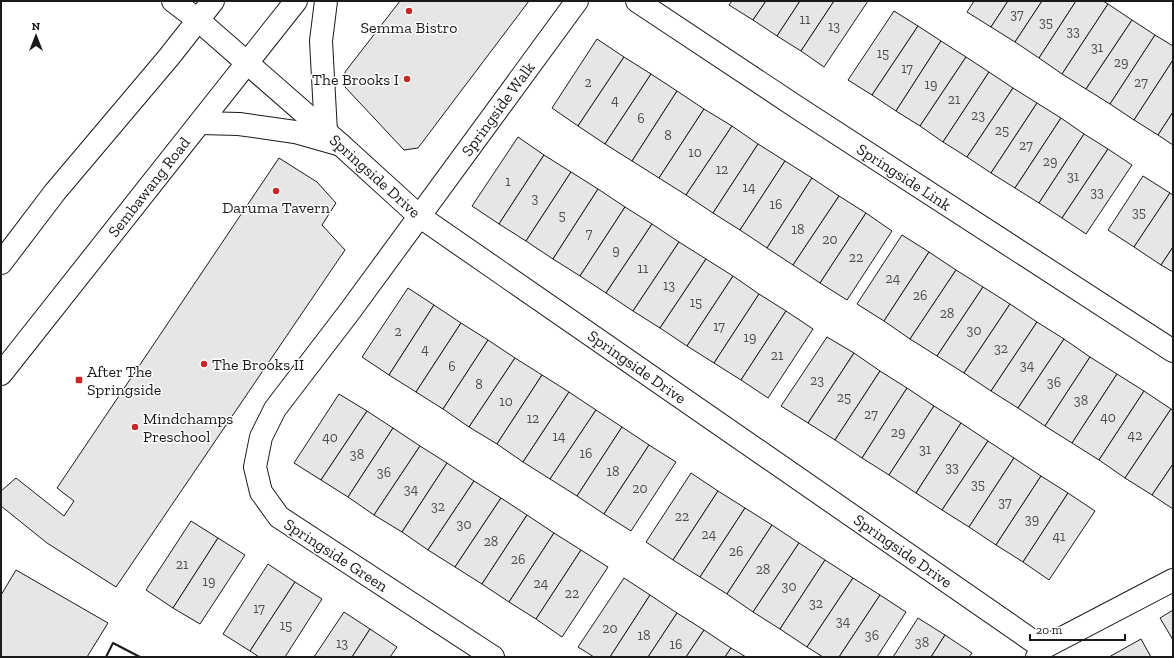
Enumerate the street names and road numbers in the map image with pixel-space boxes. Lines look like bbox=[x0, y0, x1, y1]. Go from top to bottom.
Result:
street label: Springside Walk bbox=[457, 58, 539, 160]
street label: Springside Drive bbox=[326, 130, 424, 222]
street label: Sembawang Road bbox=[104, 133, 194, 241]
street label: Springside Link bbox=[853, 139, 955, 215]
street label: Springside Drive bbox=[584, 326, 690, 408]
street label: Springside Drive bbox=[850, 510, 956, 592]
street label: Springside Green bbox=[281, 514, 392, 596]

